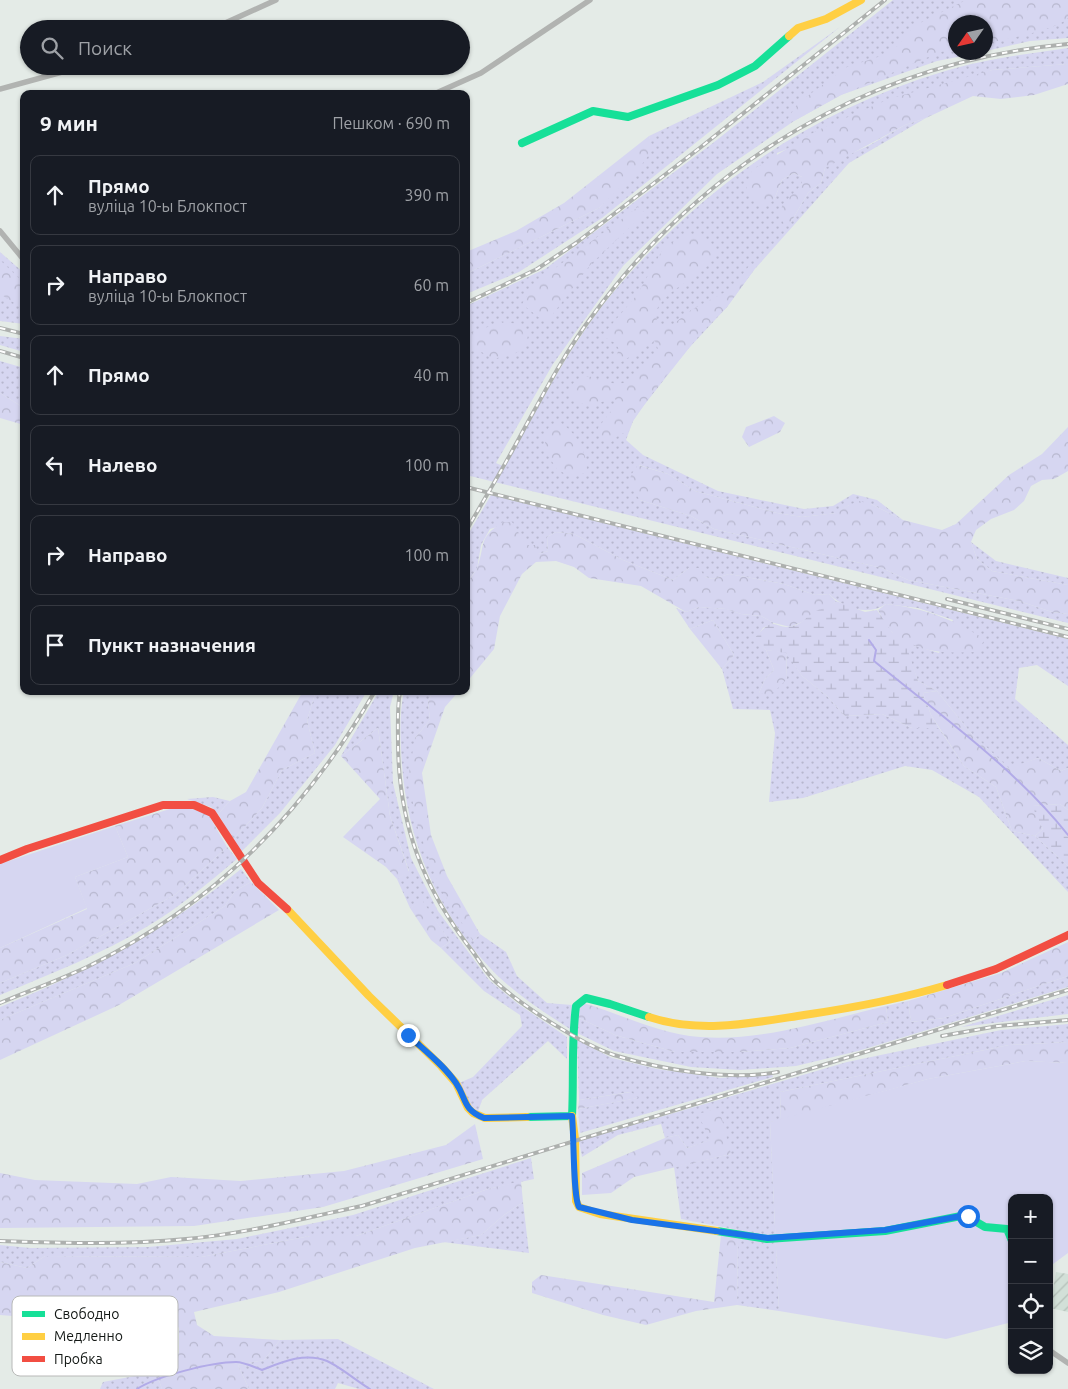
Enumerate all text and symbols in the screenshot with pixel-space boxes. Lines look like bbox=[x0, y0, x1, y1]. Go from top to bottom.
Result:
north arrow bbox=[948, 15, 993, 60]
search box bbox=[20, 20, 470, 75]
icon: search bbox=[38, 34, 66, 62]
text: Поиск bbox=[78, 37, 132, 59]
text: 9 мин bbox=[40, 111, 98, 135]
text: Пешком · 690 m bbox=[332, 114, 450, 132]
text: Прямо bbox=[88, 175, 150, 197]
icon: ahead bbox=[41, 181, 69, 209]
text: 390 m bbox=[404, 186, 449, 204]
text: вуліца 10-ы Блокпост bbox=[88, 197, 247, 215]
text: Направо bbox=[88, 265, 168, 287]
icon: right bbox=[41, 271, 69, 299]
text: 60 m bbox=[413, 276, 449, 294]
text: вуліца 10-ы Блокпост bbox=[88, 287, 247, 305]
icon: ahead bbox=[41, 361, 69, 389]
text: Прямо bbox=[88, 364, 150, 386]
text: 40 m bbox=[413, 366, 449, 384]
icon: left bbox=[41, 451, 69, 479]
text: Налево bbox=[88, 454, 157, 476]
text: 100 m bbox=[404, 456, 449, 474]
icon: right bbox=[41, 541, 69, 569]
text: Направо bbox=[88, 544, 168, 566]
text: 100 m bbox=[404, 546, 449, 564]
icon: arrive bbox=[41, 631, 69, 659]
text: Пункт назначения bbox=[88, 634, 256, 656]
route end bbox=[397, 1024, 420, 1047]
map controls bbox=[1008, 1194, 1053, 1374]
button: + bbox=[1008, 1194, 1053, 1239]
route start bbox=[957, 1205, 980, 1228]
button: − bbox=[1008, 1239, 1053, 1284]
button: locate bbox=[1008, 1284, 1053, 1329]
legend bbox=[12, 1296, 178, 1376]
text: Свободно bbox=[54, 1306, 119, 1322]
text: Медленно bbox=[54, 1328, 123, 1344]
button: layers bbox=[1008, 1329, 1053, 1374]
text: Пробка bbox=[54, 1351, 103, 1367]

